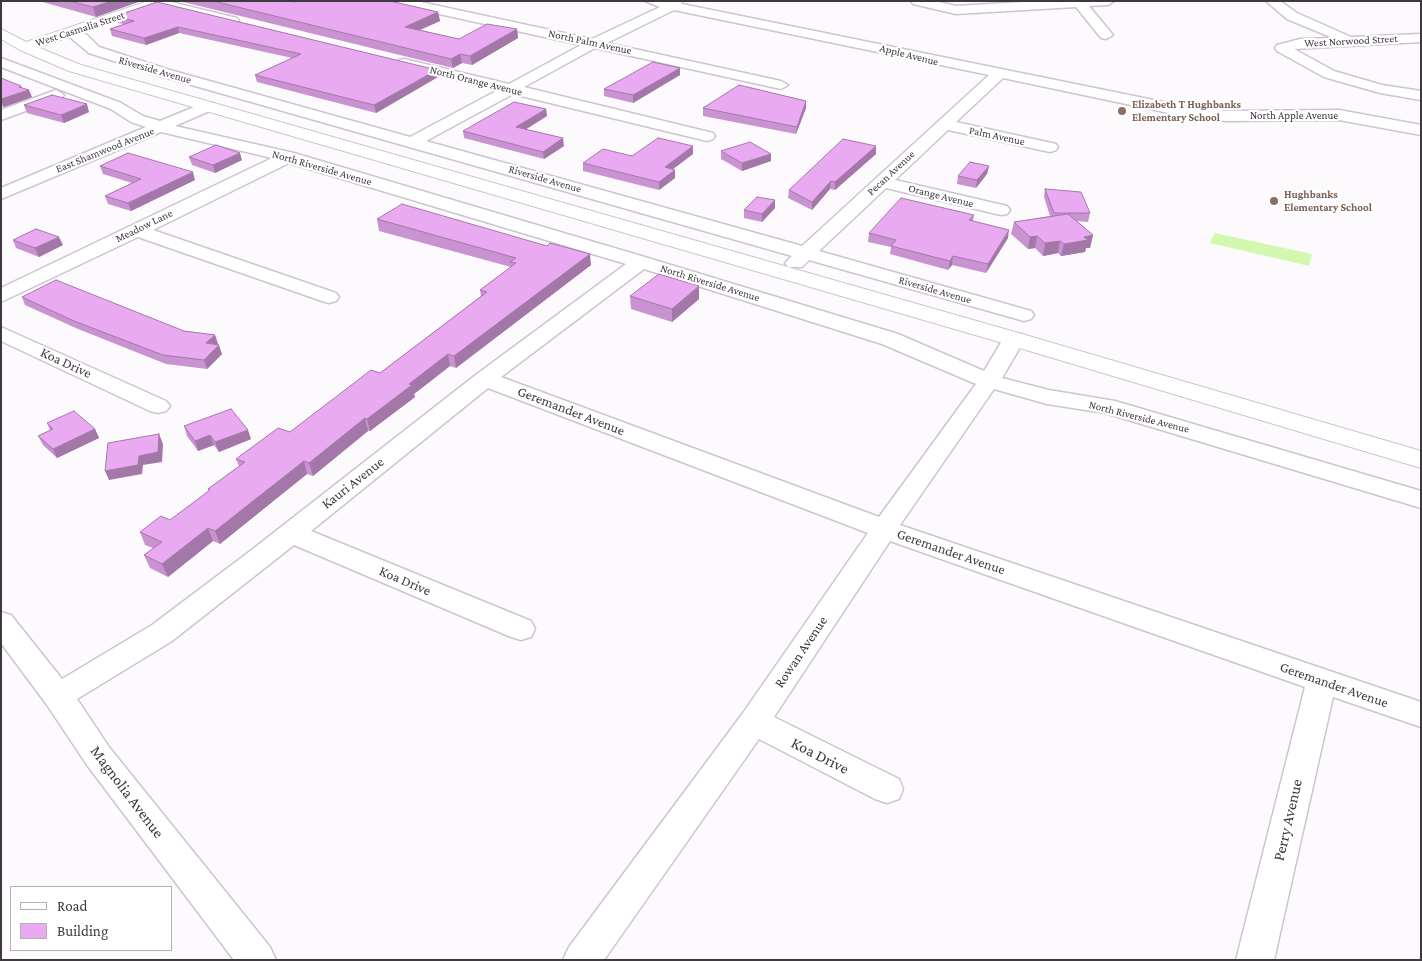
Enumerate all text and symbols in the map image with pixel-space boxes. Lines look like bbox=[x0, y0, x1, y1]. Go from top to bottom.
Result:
street label: West Casmalia Street bbox=[34, 8, 126, 50]
street label: North Palm Avenue bbox=[547, 27, 633, 57]
street label: West Norwood Street bbox=[1304, 32, 1398, 50]
street label: Apple Avenue bbox=[878, 41, 940, 69]
street label: Riverside Avenue bbox=[117, 53, 193, 87]
street label: North Orange Avenue bbox=[428, 63, 524, 99]
place label: Elizabeth T Hughbanks Elementary School bbox=[1132, 98, 1241, 124]
marker: Elizabeth T Hughbanks Elementary School bbox=[1116, 105, 1128, 117]
street label: North Apple Avenue bbox=[1250, 109, 1338, 123]
street label: East Shamwood Avenue bbox=[54, 124, 156, 176]
street label: Palm Avenue bbox=[968, 124, 1026, 148]
street label: North Riverside Avenue bbox=[271, 147, 373, 189]
street label: Pecan Avenue bbox=[864, 148, 918, 198]
street label: Riverside Avenue bbox=[507, 162, 583, 196]
street label: Orange Avenue bbox=[907, 182, 975, 210]
place label: Hughbanks Elementary School bbox=[1284, 188, 1372, 214]
marker: Hughbanks Elementary School bbox=[1268, 195, 1280, 207]
street label: Meadow Lane bbox=[113, 207, 175, 245]
street label: North Riverside Avenue bbox=[659, 262, 761, 304]
street label: Riverside Avenue bbox=[897, 273, 973, 307]
street label: Koa Drive bbox=[38, 344, 94, 382]
street label: Geremander Avenue bbox=[515, 383, 627, 439]
street label: North Riverside Avenue bbox=[1087, 398, 1191, 436]
street label: Kauri Avenue bbox=[319, 454, 387, 512]
street label: Geremander Avenue bbox=[895, 526, 1007, 578]
street label: Koa Drive bbox=[377, 563, 433, 599]
street label: Rowan Avenue bbox=[771, 613, 831, 691]
street label: Geremander Avenue bbox=[1278, 659, 1390, 711]
street label: Koa Drive bbox=[788, 733, 852, 779]
street label: Magnolia Avenue bbox=[86, 742, 168, 842]
street label: Perry Avenue bbox=[1269, 777, 1307, 863]
legend bbox=[10, 886, 172, 951]
text: Road bbox=[57, 898, 87, 914]
text: Building bbox=[57, 923, 108, 939]

